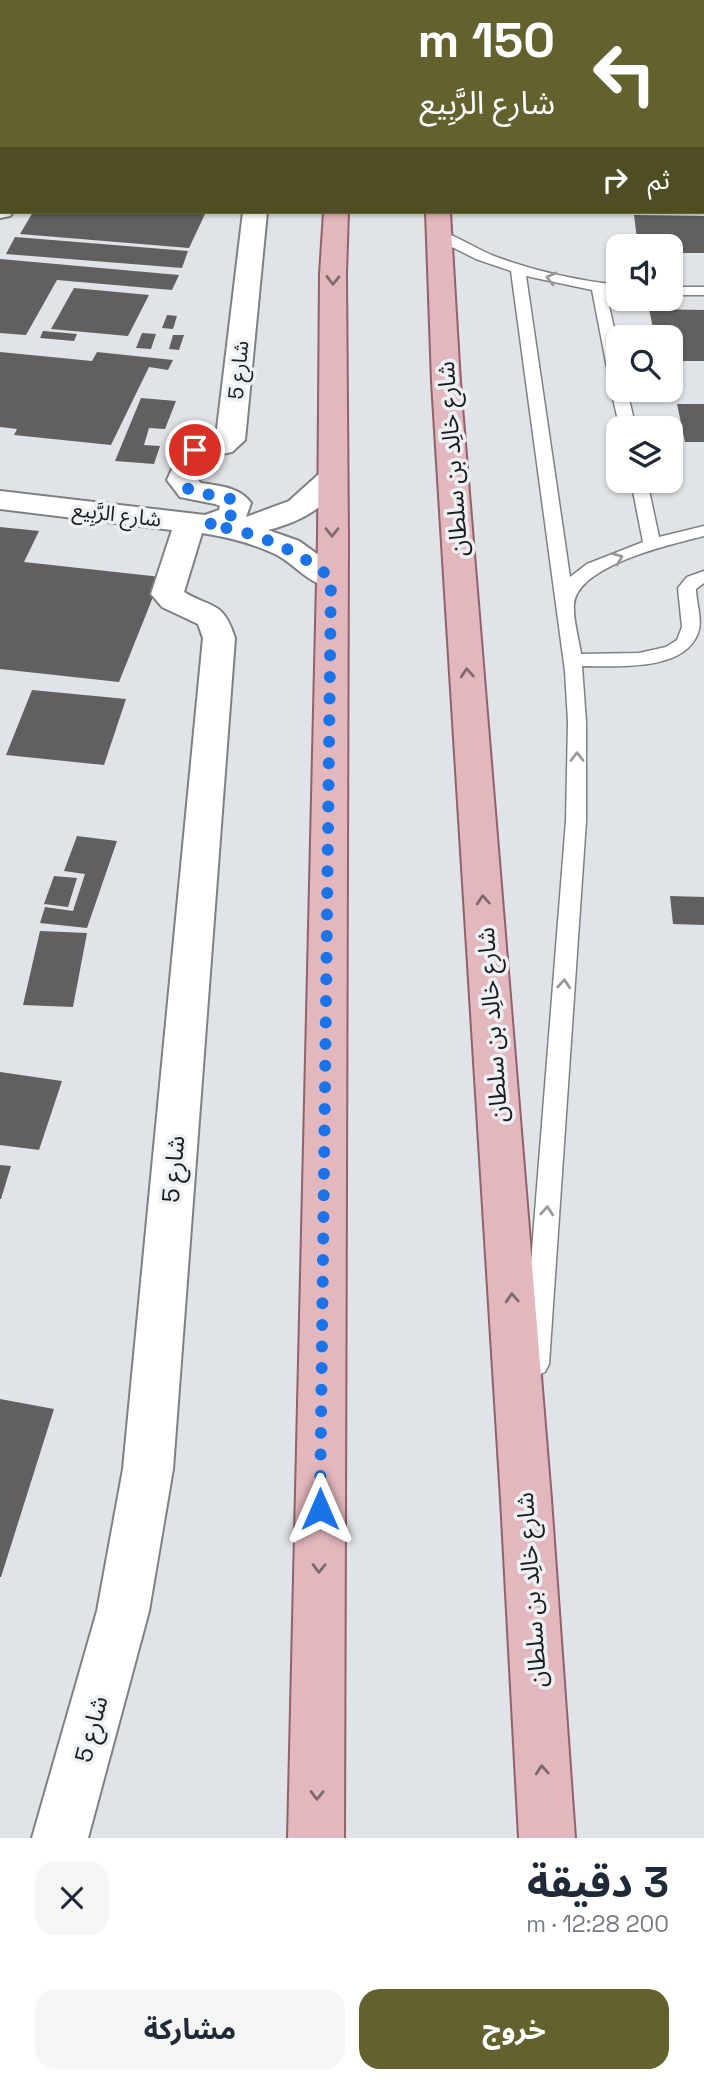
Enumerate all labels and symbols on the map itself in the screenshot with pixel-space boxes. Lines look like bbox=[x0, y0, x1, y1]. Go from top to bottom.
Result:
one-way arrow bbox=[545, 272, 557, 286]
one-way arrow bbox=[325, 275, 341, 286]
street label: شارع 5 bbox=[221, 339, 256, 401]
street label: شارع خالِد بن سلطان bbox=[430, 360, 476, 558]
pin bbox=[165, 420, 225, 480]
street label: شارع الرَّبِيع bbox=[71, 495, 163, 535]
one-way arrow bbox=[324, 527, 340, 538]
one-way arrow bbox=[611, 552, 623, 566]
one-way arrow bbox=[460, 668, 475, 679]
one-way arrow bbox=[569, 751, 585, 761]
one-way arrow bbox=[476, 895, 491, 906]
street label: شارع خالِد بن سلطان bbox=[470, 926, 516, 1124]
one-way arrow bbox=[556, 978, 571, 989]
street label: شارع 5 bbox=[155, 1134, 193, 1204]
one-way arrow bbox=[539, 1205, 554, 1216]
one-way arrow bbox=[504, 1293, 519, 1304]
position arrow bbox=[283, 1472, 357, 1546]
street label: شارع خالِد بن سلطان bbox=[509, 1491, 555, 1689]
one-way arrow bbox=[312, 1563, 327, 1574]
street label: شارع 5 bbox=[67, 1692, 117, 1766]
one-way arrow bbox=[535, 1764, 550, 1775]
one-way arrow bbox=[309, 1791, 325, 1801]

